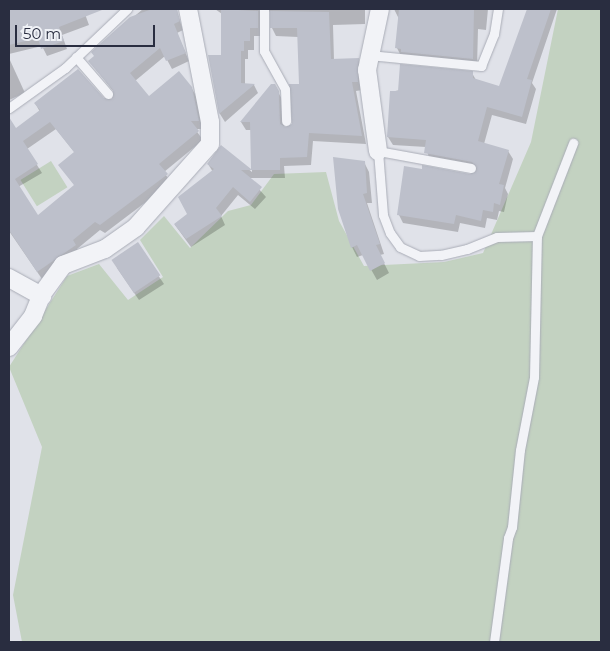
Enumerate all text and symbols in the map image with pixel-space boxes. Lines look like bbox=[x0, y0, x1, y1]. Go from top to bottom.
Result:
scale bar bbox=[18, 15, 158, 47]
text: 50 m bbox=[23, 24, 61, 43]

